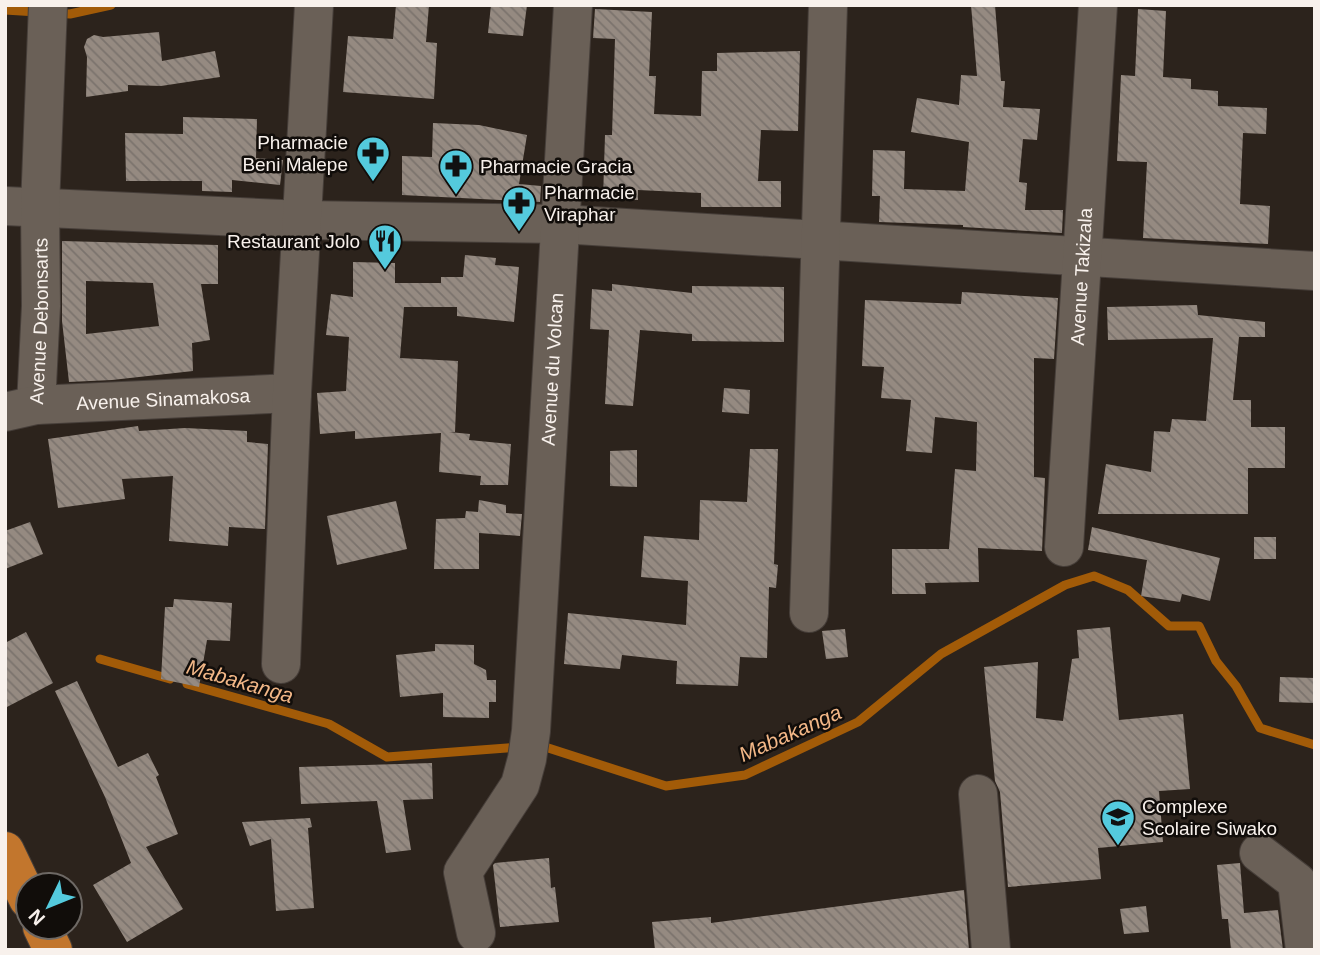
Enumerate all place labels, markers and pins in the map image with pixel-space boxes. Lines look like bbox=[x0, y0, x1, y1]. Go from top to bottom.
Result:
place label: Pharmacie Beni Malepe bbox=[242, 132, 348, 175]
pharmacy icon: Pharmacie Beni Malepe bbox=[354, 134, 392, 183]
pharmacy icon: Pharmacie Gracia bbox=[437, 147, 475, 196]
place label: Pharmacie Gracia bbox=[480, 156, 632, 177]
place label: Pharmacie Viraphar bbox=[544, 182, 635, 225]
pharmacy icon: Pharmacie Viraphar bbox=[500, 184, 538, 233]
restaurant icon: Restaurant Jolo bbox=[366, 222, 404, 271]
place label: Restaurant Jolo bbox=[227, 231, 360, 252]
place label: Complexe Scolaire Siwako bbox=[1142, 796, 1277, 839]
school or university icon: Complexe Scolaire Siwako bbox=[1099, 798, 1137, 847]

